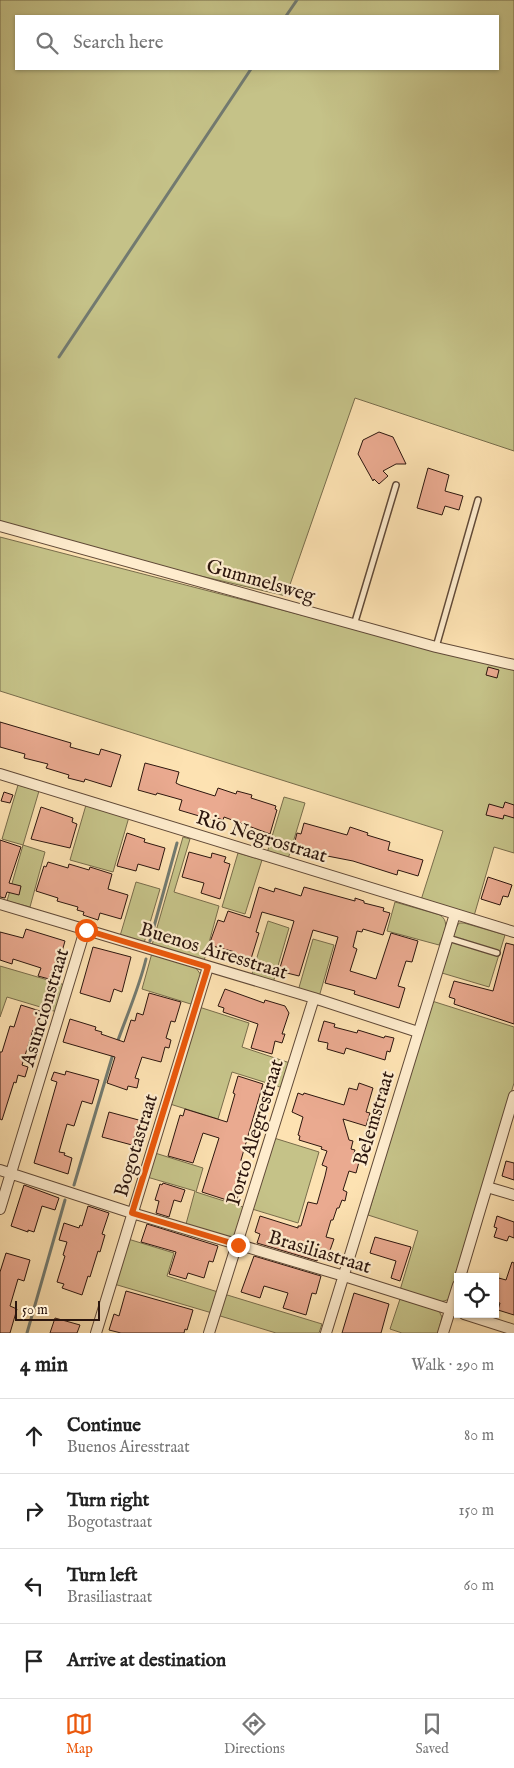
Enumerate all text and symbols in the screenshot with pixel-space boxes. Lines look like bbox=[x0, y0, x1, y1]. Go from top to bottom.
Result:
search box bbox=[15, 15, 499, 70]
icon: search bbox=[33, 29, 61, 57]
text: Search here bbox=[73, 31, 164, 55]
street label: Gummelsweg bbox=[203, 554, 319, 609]
street label: Rio Negrostraat bbox=[193, 806, 330, 869]
street label: Buenos Airesstraat bbox=[137, 917, 291, 986]
route start bbox=[75, 919, 98, 942]
street label: Asuncionstraat bbox=[15, 945, 75, 1070]
street label: Porto Alegrestraat bbox=[221, 1056, 290, 1209]
street label: Belemstraat bbox=[348, 1068, 401, 1169]
street label: Bogotastraat bbox=[109, 1091, 164, 1200]
street label: Brasiliastraat bbox=[265, 1225, 374, 1280]
route end bbox=[227, 1234, 250, 1257]
map controls bbox=[454, 1273, 499, 1318]
button: locate bbox=[454, 1273, 499, 1318]
scale bar bbox=[15, 1298, 100, 1321]
text: 50 m bbox=[22, 1301, 48, 1319]
text: 4 min bbox=[20, 1352, 68, 1379]
text: Walk · 290 m bbox=[411, 1356, 494, 1376]
text: Continue bbox=[67, 1414, 141, 1438]
icon: ahead bbox=[20, 1422, 48, 1450]
text: 80 m bbox=[464, 1426, 494, 1446]
text: Buenos Airesstraat bbox=[67, 1438, 190, 1458]
text: Turn right bbox=[67, 1489, 149, 1513]
icon: right bbox=[20, 1497, 48, 1525]
text: 150 m bbox=[459, 1501, 494, 1521]
text: Bogotastraat bbox=[67, 1513, 152, 1533]
text: Turn left bbox=[67, 1564, 138, 1588]
icon: left bbox=[20, 1572, 48, 1600]
text: 60 m bbox=[464, 1576, 494, 1596]
text: Brasiliastraat bbox=[67, 1588, 152, 1608]
icon: arrive bbox=[20, 1647, 48, 1675]
text: Arrive at destination bbox=[67, 1649, 226, 1673]
tab: Map bbox=[65, 1710, 93, 1758]
tab: Directions bbox=[224, 1710, 285, 1758]
tab: Saved bbox=[416, 1710, 449, 1758]

